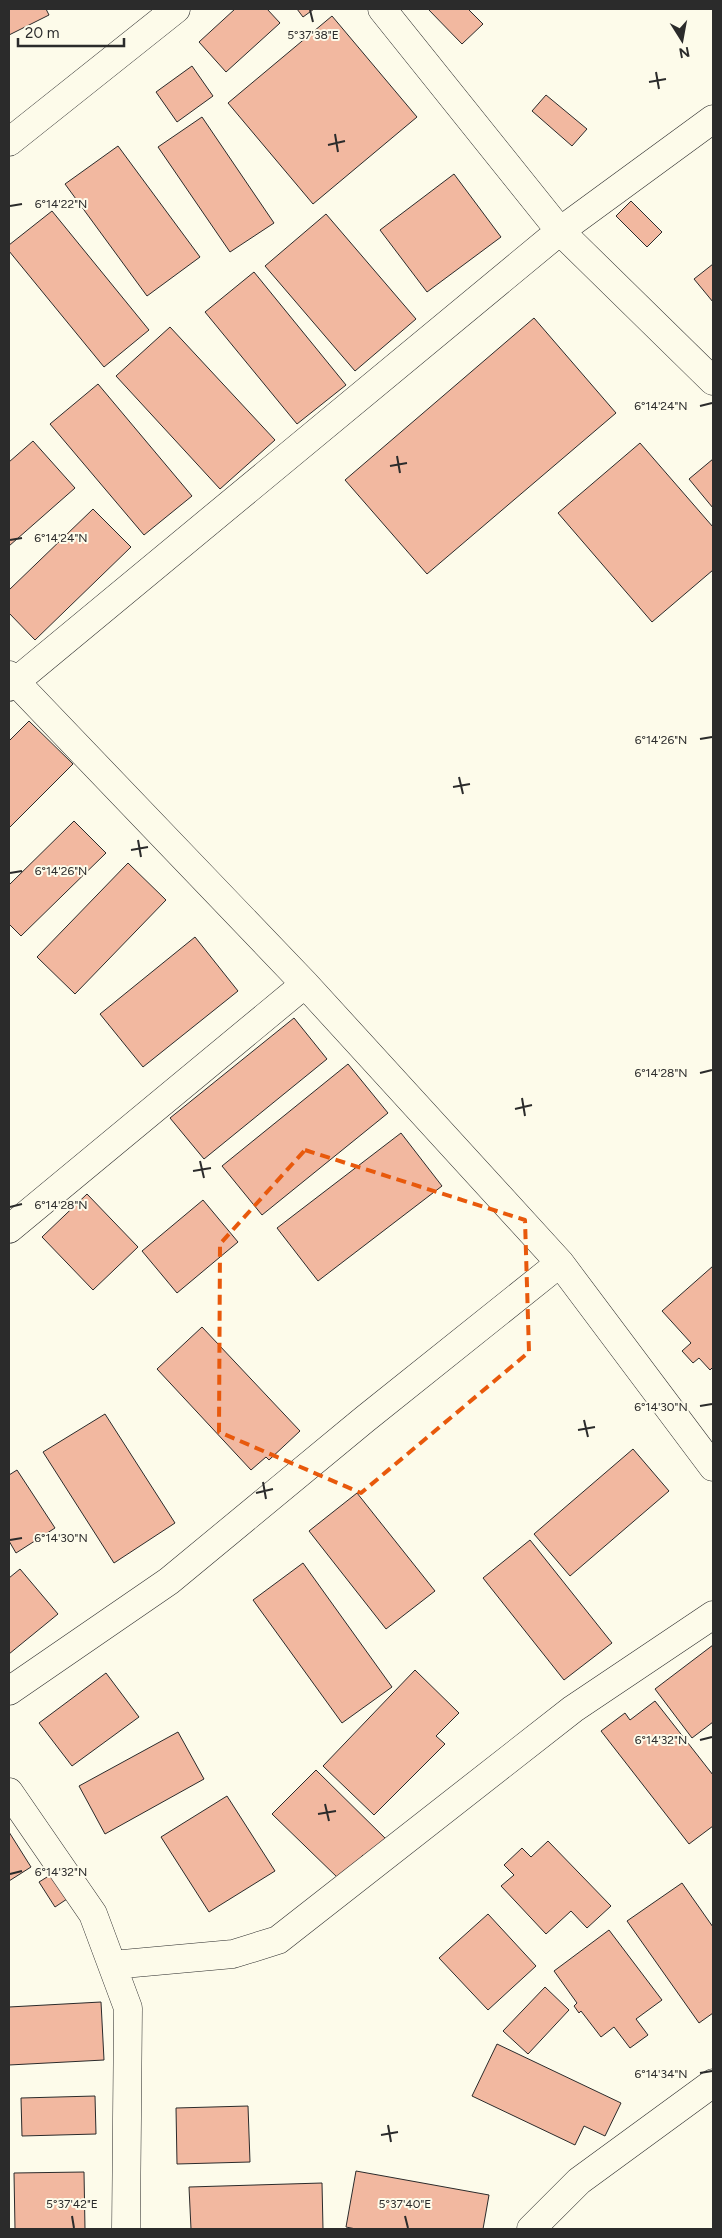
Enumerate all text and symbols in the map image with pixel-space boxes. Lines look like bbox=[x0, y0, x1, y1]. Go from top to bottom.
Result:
scale bar bbox=[18, 15, 124, 47]
north arrow bbox=[657, 15, 707, 65]
text: 20 m bbox=[25, 24, 59, 42]
text: 5°37'38"E bbox=[287, 28, 339, 42]
text: N bbox=[677, 43, 691, 62]
text: 6°14'22"N bbox=[35, 197, 87, 211]
text: 6°14'24"N bbox=[634, 399, 688, 413]
text: 6°14'24"N bbox=[34, 531, 88, 545]
text: 6°14'26"N bbox=[635, 733, 687, 747]
text: 6°14'26"N bbox=[35, 864, 87, 878]
text: 6°14'28"N bbox=[634, 1066, 688, 1080]
text: 6°14'28"N bbox=[34, 1198, 88, 1212]
text: 6°14'30"N bbox=[634, 1400, 688, 1414]
text: 6°14'30"N bbox=[34, 1531, 88, 1545]
text: 6°14'32"N bbox=[635, 1733, 687, 1747]
text: 6°14'32"N bbox=[35, 1865, 87, 1879]
text: 6°14'34"N bbox=[634, 2067, 688, 2081]
text: 5°37'42"E bbox=[46, 2197, 98, 2211]
text: 5°37'40"E bbox=[379, 2197, 431, 2211]

